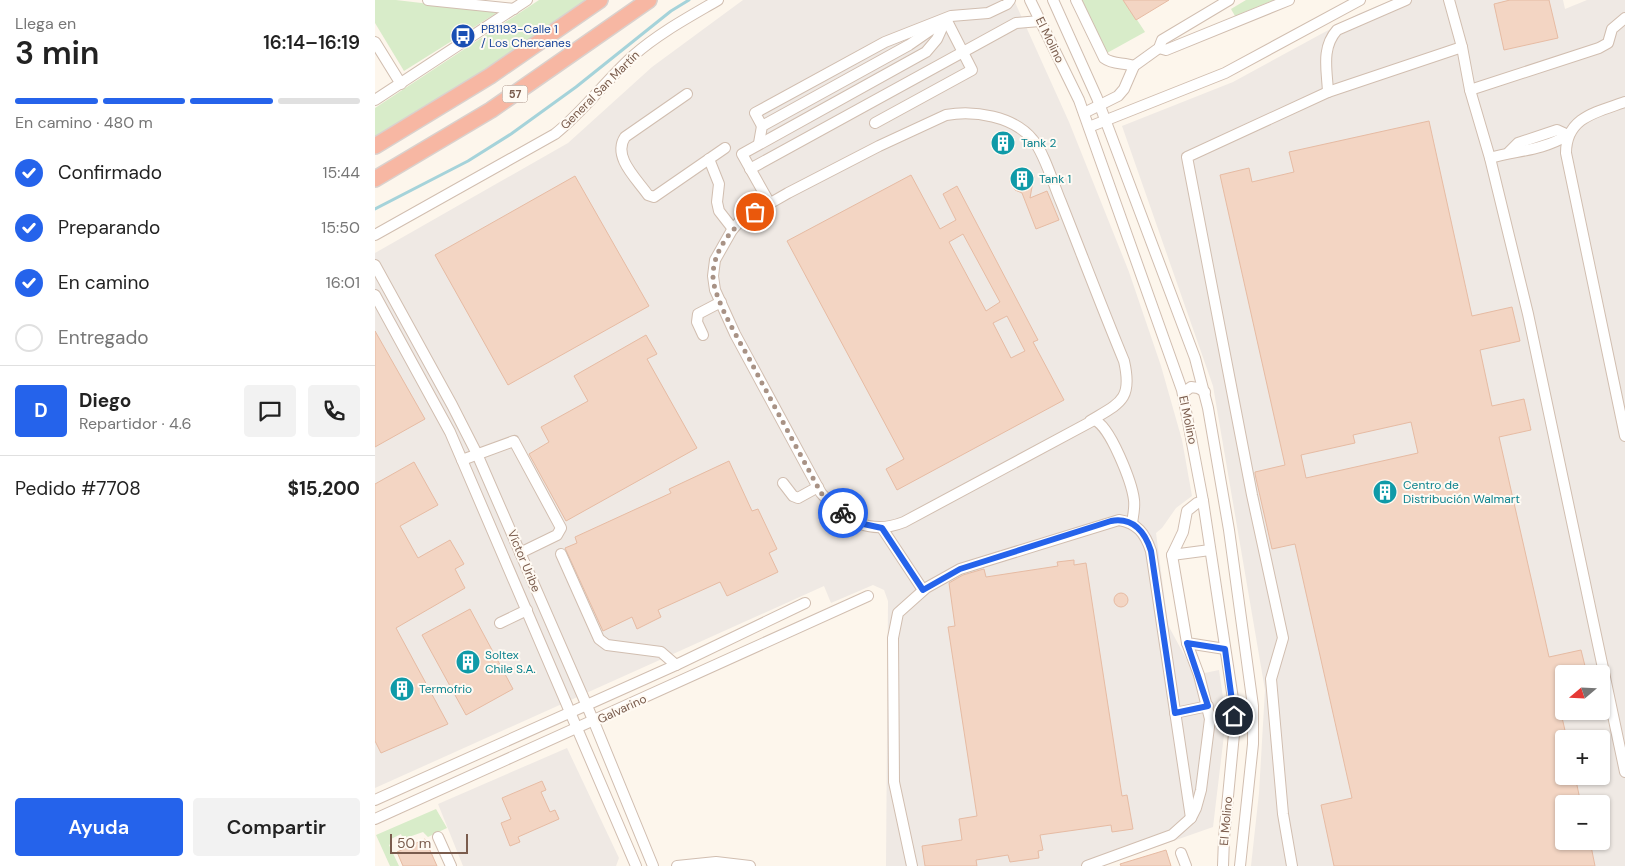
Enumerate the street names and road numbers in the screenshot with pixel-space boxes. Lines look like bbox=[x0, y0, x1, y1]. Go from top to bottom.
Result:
street label: El Molino bbox=[1032, 14, 1068, 66]
street label: General San Martín bbox=[557, 47, 643, 133]
road number: 57 bbox=[503, 86, 527, 102]
street label: El Molino bbox=[1175, 394, 1201, 446]
street label: Víctor Uribe bbox=[504, 527, 544, 595]
street label: Galvarino bbox=[595, 691, 649, 727]
street label: El Molino bbox=[1216, 796, 1236, 846]

